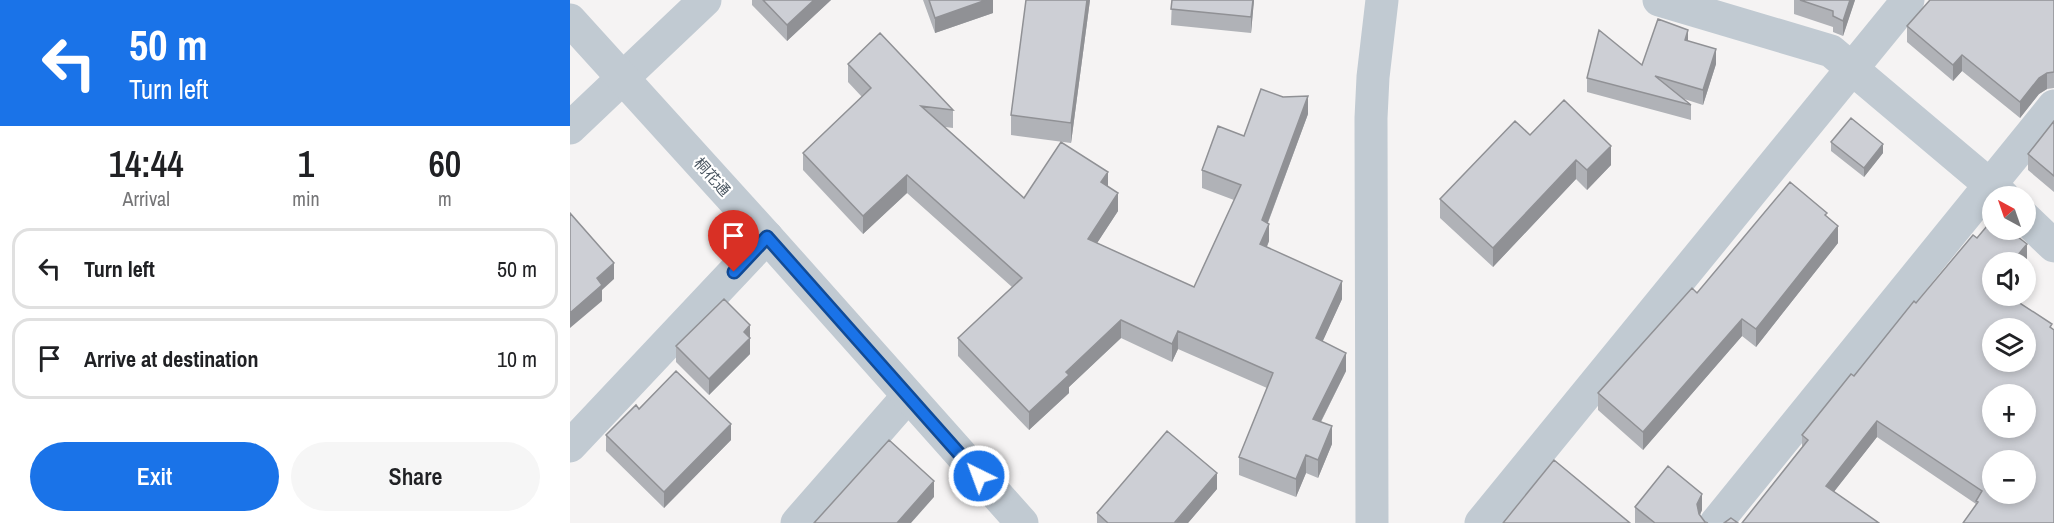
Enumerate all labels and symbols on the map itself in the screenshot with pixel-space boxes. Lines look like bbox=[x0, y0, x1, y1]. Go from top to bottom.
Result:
street label: 桐花通 bbox=[690, 153, 735, 200]
north arrow bbox=[1982, 186, 2036, 240]
pin bbox=[708, 210, 759, 272]
position arrow bbox=[947, 444, 1011, 508]

